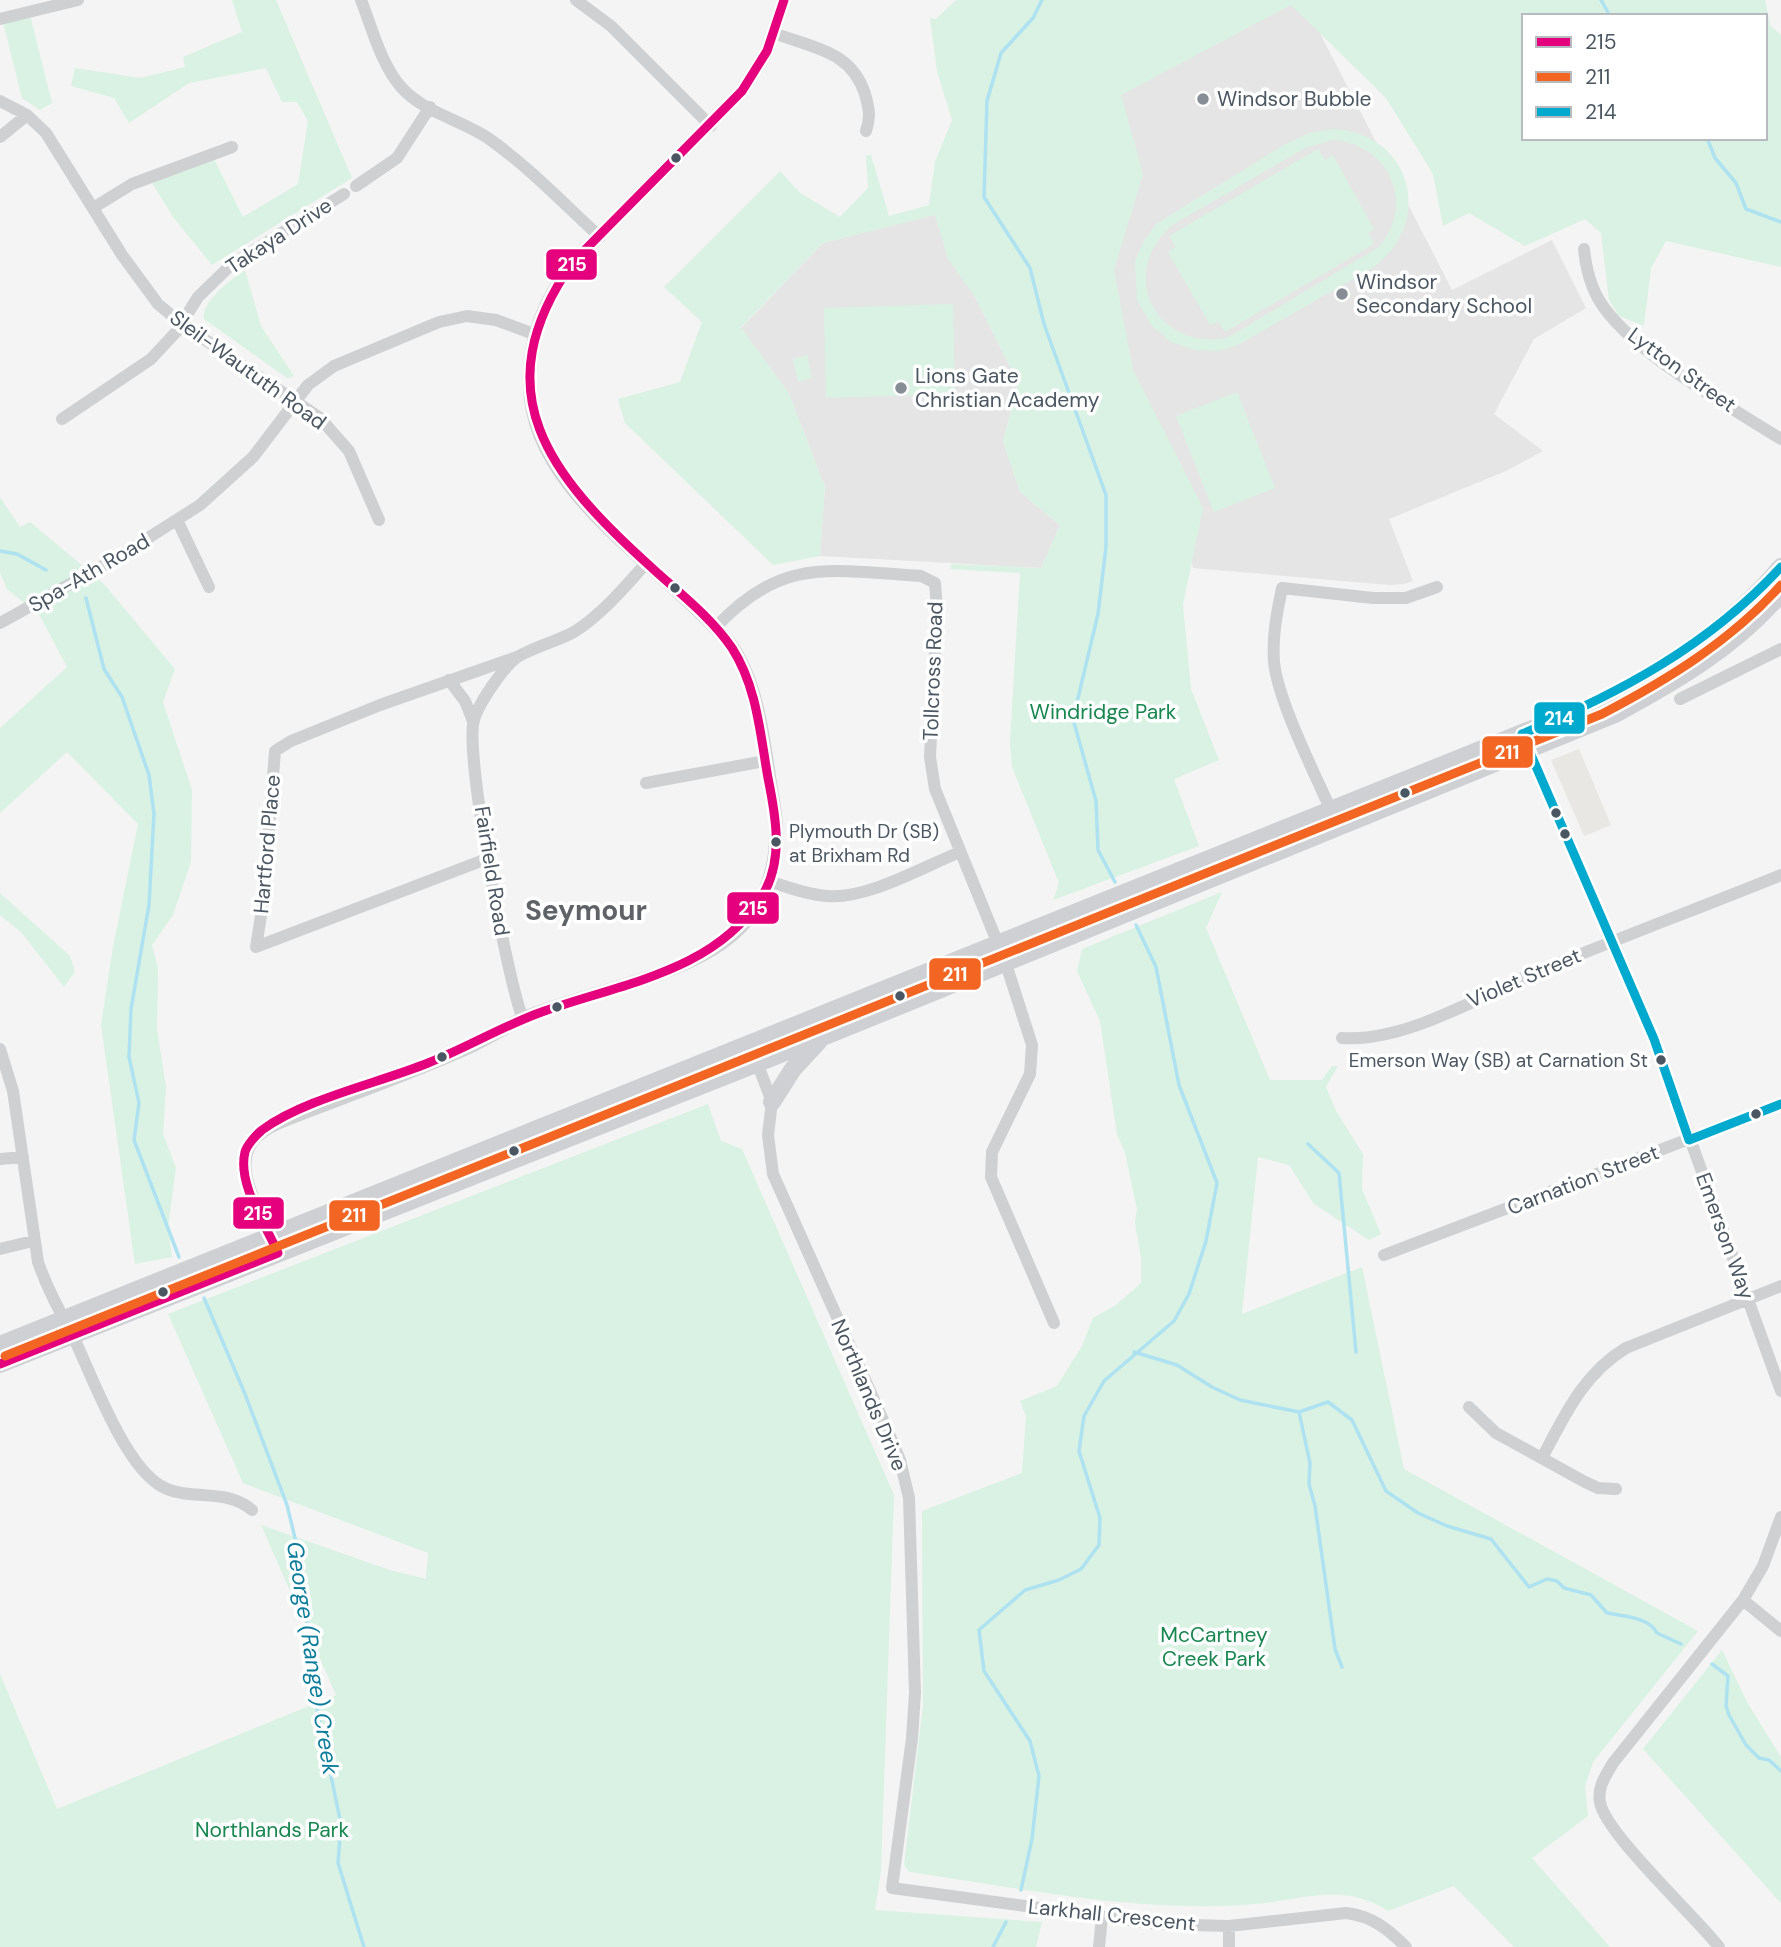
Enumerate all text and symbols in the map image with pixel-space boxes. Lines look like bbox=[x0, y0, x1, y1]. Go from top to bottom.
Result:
legend bbox=[1522, 14, 1767, 140]
text: 215 bbox=[1585, 28, 1616, 56]
text: 211 bbox=[1585, 63, 1610, 91]
place label: Windsor Bubble bbox=[1217, 85, 1372, 113]
marker: Windsor Bubble bbox=[1195, 91, 1211, 107]
text: 214 bbox=[1585, 98, 1617, 126]
unlabelled marker bbox=[669, 151, 683, 165]
street label: Takaya Drive bbox=[221, 191, 337, 281]
line badge: 215 bbox=[545, 248, 598, 281]
text: 215 bbox=[557, 252, 587, 277]
place label: Windsor Secondary School bbox=[1356, 268, 1532, 320]
marker: Windsor Secondary School bbox=[1334, 286, 1350, 302]
street label: Sleil-Waututh Road bbox=[164, 304, 332, 436]
street label: Lytton Street bbox=[1622, 321, 1742, 419]
place label: Lions Gate Christian Academy bbox=[915, 362, 1100, 414]
marker: Lions Gate Christian Academy bbox=[893, 380, 909, 396]
street label: Spa-Ath Road bbox=[23, 527, 155, 619]
unlabelled marker bbox=[668, 581, 682, 595]
street label: Tollcross Road bbox=[917, 601, 949, 741]
park label: Windridge Park bbox=[1030, 698, 1177, 726]
line badge: 214 bbox=[1533, 701, 1586, 735]
text: 214 bbox=[1544, 706, 1574, 731]
line badge: 211 bbox=[1481, 735, 1534, 769]
text: 211 bbox=[1495, 740, 1519, 765]
street label: Hartford Place bbox=[247, 773, 287, 915]
unlabelled marker bbox=[1398, 786, 1412, 800]
street label: Fairfield Road bbox=[468, 804, 516, 938]
unlabelled marker bbox=[1549, 806, 1563, 820]
place label: Plymouth Dr (SB) at Brixham Rd bbox=[789, 819, 939, 868]
unlabelled marker bbox=[1558, 827, 1572, 841]
marker: Plymouth Dr (SB) at Brixham Rd bbox=[769, 835, 783, 849]
line badge: 215 bbox=[726, 891, 780, 925]
district label: Seymour bbox=[525, 892, 647, 929]
text: 215 bbox=[738, 896, 768, 921]
street label: Violet Street bbox=[1463, 941, 1585, 1015]
line badge: 211 bbox=[928, 957, 982, 991]
text: 211 bbox=[943, 962, 967, 987]
unlabelled marker bbox=[893, 989, 907, 1003]
unlabelled marker bbox=[550, 1000, 564, 1014]
place label: Emerson Way (SB) at Carnation St bbox=[1349, 1048, 1648, 1073]
unlabelled marker bbox=[435, 1050, 449, 1064]
marker: Emerson Way (SB) at Carnation St bbox=[1654, 1053, 1668, 1067]
unlabelled marker bbox=[1749, 1107, 1763, 1121]
street label: Carnation Street bbox=[1503, 1138, 1663, 1222]
unlabelled marker bbox=[507, 1144, 521, 1158]
street label: Emerson Way bbox=[1689, 1169, 1761, 1304]
line badge: 215 bbox=[232, 1196, 285, 1230]
line badge: 211 bbox=[328, 1199, 381, 1232]
text: 215 bbox=[243, 1201, 273, 1226]
text: 211 bbox=[342, 1203, 366, 1228]
unlabelled marker bbox=[156, 1285, 170, 1299]
street label: Northlands Drive bbox=[824, 1315, 914, 1475]
water label: George (Range) Creek bbox=[280, 1539, 346, 1777]
park label: McCartney Creek Park bbox=[1160, 1621, 1268, 1673]
park label: Northlands Park bbox=[195, 1816, 349, 1844]
street label: Larkhall Crescent bbox=[1027, 1892, 1197, 1938]

